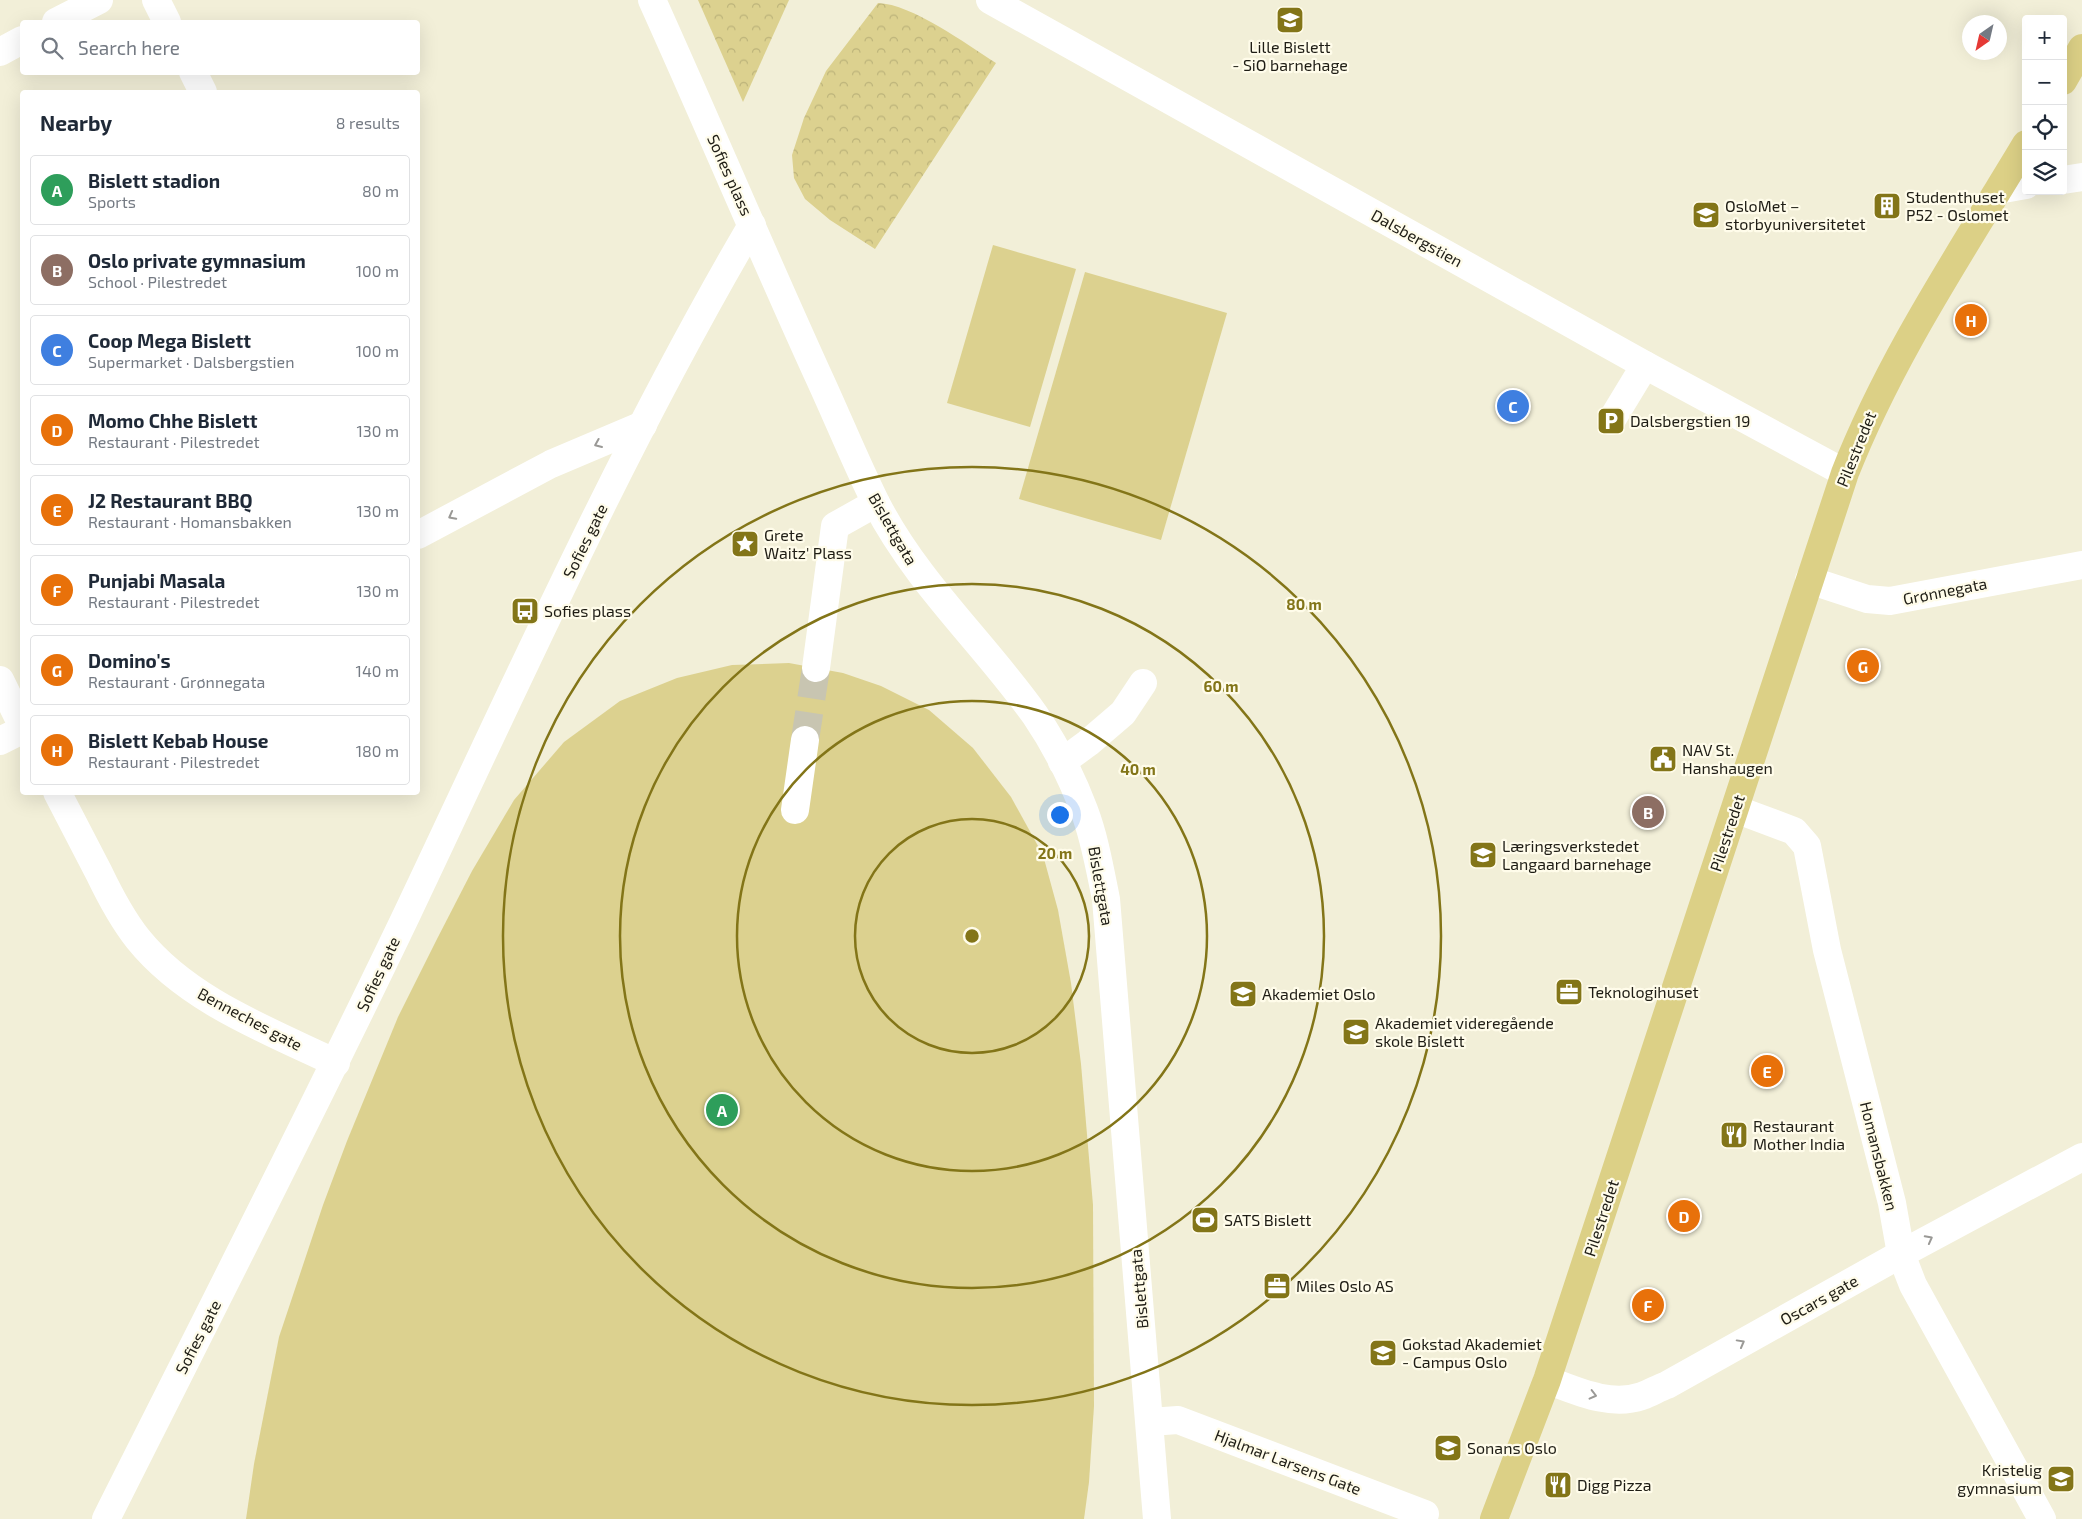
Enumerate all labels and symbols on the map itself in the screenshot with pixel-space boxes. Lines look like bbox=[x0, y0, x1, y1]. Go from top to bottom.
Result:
school or university icon: Lille Bislett - SiO barnehage bbox=[1275, 5, 1305, 35]
north arrow bbox=[1962, 15, 2007, 60]
place label: Lille Bislett - SiO barnehage bbox=[1232, 37, 1348, 74]
street label: Sofies plass bbox=[704, 131, 757, 218]
place label: Studenthuset P52 - Oslomet bbox=[1906, 187, 2009, 224]
building icon: Studenthuset P52 - Oslomet bbox=[1872, 191, 1902, 221]
place label: OsloMet – storbyuniversitetet bbox=[1725, 196, 1866, 233]
school or university icon: OsloMet – storbyuniversitetet bbox=[1691, 200, 1721, 230]
street label: Dalsbergstien bbox=[1368, 205, 1466, 270]
pin: H bbox=[1955, 301, 1987, 339]
pin: C bbox=[1497, 387, 1529, 425]
parking icon: Dalsbergstien 19 bbox=[1596, 406, 1626, 436]
street label: Pilestredet bbox=[1832, 408, 1879, 489]
place label: Dalsbergstien 19 bbox=[1630, 411, 1750, 430]
one-way arrow bbox=[594, 438, 603, 449]
street label: Bislettgata bbox=[865, 489, 922, 568]
street label: Sofies gate bbox=[558, 501, 611, 581]
one-way arrow bbox=[449, 510, 458, 520]
place label: Grete Waitz' Plass bbox=[764, 525, 852, 562]
place icon: Grete Waitz' Plass bbox=[730, 529, 760, 559]
street label: Grønnegata bbox=[1901, 573, 1989, 608]
text: 80 m bbox=[1286, 595, 1322, 613]
bus stop icon: Sofies plass bbox=[510, 596, 540, 626]
place label: Sofies plass bbox=[544, 601, 631, 620]
pin: G bbox=[1847, 647, 1879, 685]
text: 60 m bbox=[1204, 677, 1238, 695]
place label: NAV St. Hanshaugen bbox=[1682, 740, 1773, 777]
public building icon: NAV St. Hanshaugen bbox=[1648, 744, 1678, 774]
text: 40 m bbox=[1120, 760, 1156, 778]
street label: Pilestredet bbox=[1705, 792, 1748, 874]
pin: B bbox=[1632, 793, 1664, 831]
your location bbox=[1047, 802, 1073, 828]
place label: Læringsverkstedet Langaard barnehage bbox=[1502, 836, 1651, 873]
school or university icon: Læringsverkstedet Langaard barnehage bbox=[1468, 840, 1498, 870]
text: 20 m bbox=[1038, 844, 1072, 862]
street label: Bislettgata bbox=[1085, 845, 1118, 927]
centre of rings bbox=[963, 927, 981, 945]
street label: Sofies gate bbox=[352, 933, 403, 1014]
office icon: Teknologihuset bbox=[1554, 977, 1584, 1007]
school or university icon: Akademiet Oslo bbox=[1228, 979, 1258, 1009]
place label: Teknologihuset bbox=[1588, 982, 1699, 1001]
street label: Benneches gate bbox=[195, 983, 306, 1054]
place label: Akademiet Oslo bbox=[1262, 984, 1376, 1003]
place label: Akademiet videregående skole Bislett bbox=[1375, 1013, 1554, 1050]
school or university icon: Akademiet videregående skole Bislett bbox=[1341, 1017, 1371, 1047]
pin: E bbox=[1751, 1052, 1783, 1090]
pin: A bbox=[706, 1091, 738, 1129]
street label: Homansbakken bbox=[1857, 1099, 1902, 1212]
place label: Restaurant Mother India bbox=[1753, 1116, 1845, 1153]
restaurant icon: Restaurant Mother India bbox=[1719, 1120, 1749, 1150]
street label: Pilestredet bbox=[1579, 1177, 1622, 1259]
pin: D bbox=[1668, 1197, 1700, 1235]
sports icon: SATS Bislett bbox=[1190, 1205, 1220, 1235]
place label: SATS Bislett bbox=[1224, 1210, 1311, 1229]
one-way arrow bbox=[1924, 1235, 1933, 1245]
street label: Bislettgata bbox=[1126, 1248, 1151, 1330]
street label: Oscars gate bbox=[1777, 1270, 1861, 1329]
office icon: Miles Oslo AS bbox=[1262, 1271, 1292, 1301]
place label: Miles Oslo AS bbox=[1296, 1276, 1394, 1295]
pin: F bbox=[1632, 1286, 1664, 1324]
street label: Sofies gate bbox=[171, 1297, 224, 1377]
place label: Gokstad Akademiet - Campus Oslo bbox=[1402, 1334, 1542, 1371]
school or university icon: Gokstad Akademiet - Campus Oslo bbox=[1368, 1338, 1398, 1368]
one-way arrow bbox=[1736, 1339, 1745, 1349]
one-way arrow bbox=[1588, 1390, 1596, 1400]
street label: Hjalmar Larsens Gate bbox=[1212, 1425, 1364, 1499]
school or university icon: Sonans Oslo bbox=[1433, 1433, 1463, 1463]
place label: Sonans Oslo bbox=[1467, 1438, 1557, 1457]
place label: Kristelig gymnasium bbox=[1957, 1460, 2042, 1497]
school or university icon: Kristelig gymnasium bbox=[2046, 1464, 2076, 1494]
restaurant icon: Digg Pizza bbox=[1543, 1470, 1573, 1500]
place label: Digg Pizza bbox=[1577, 1475, 1652, 1494]

